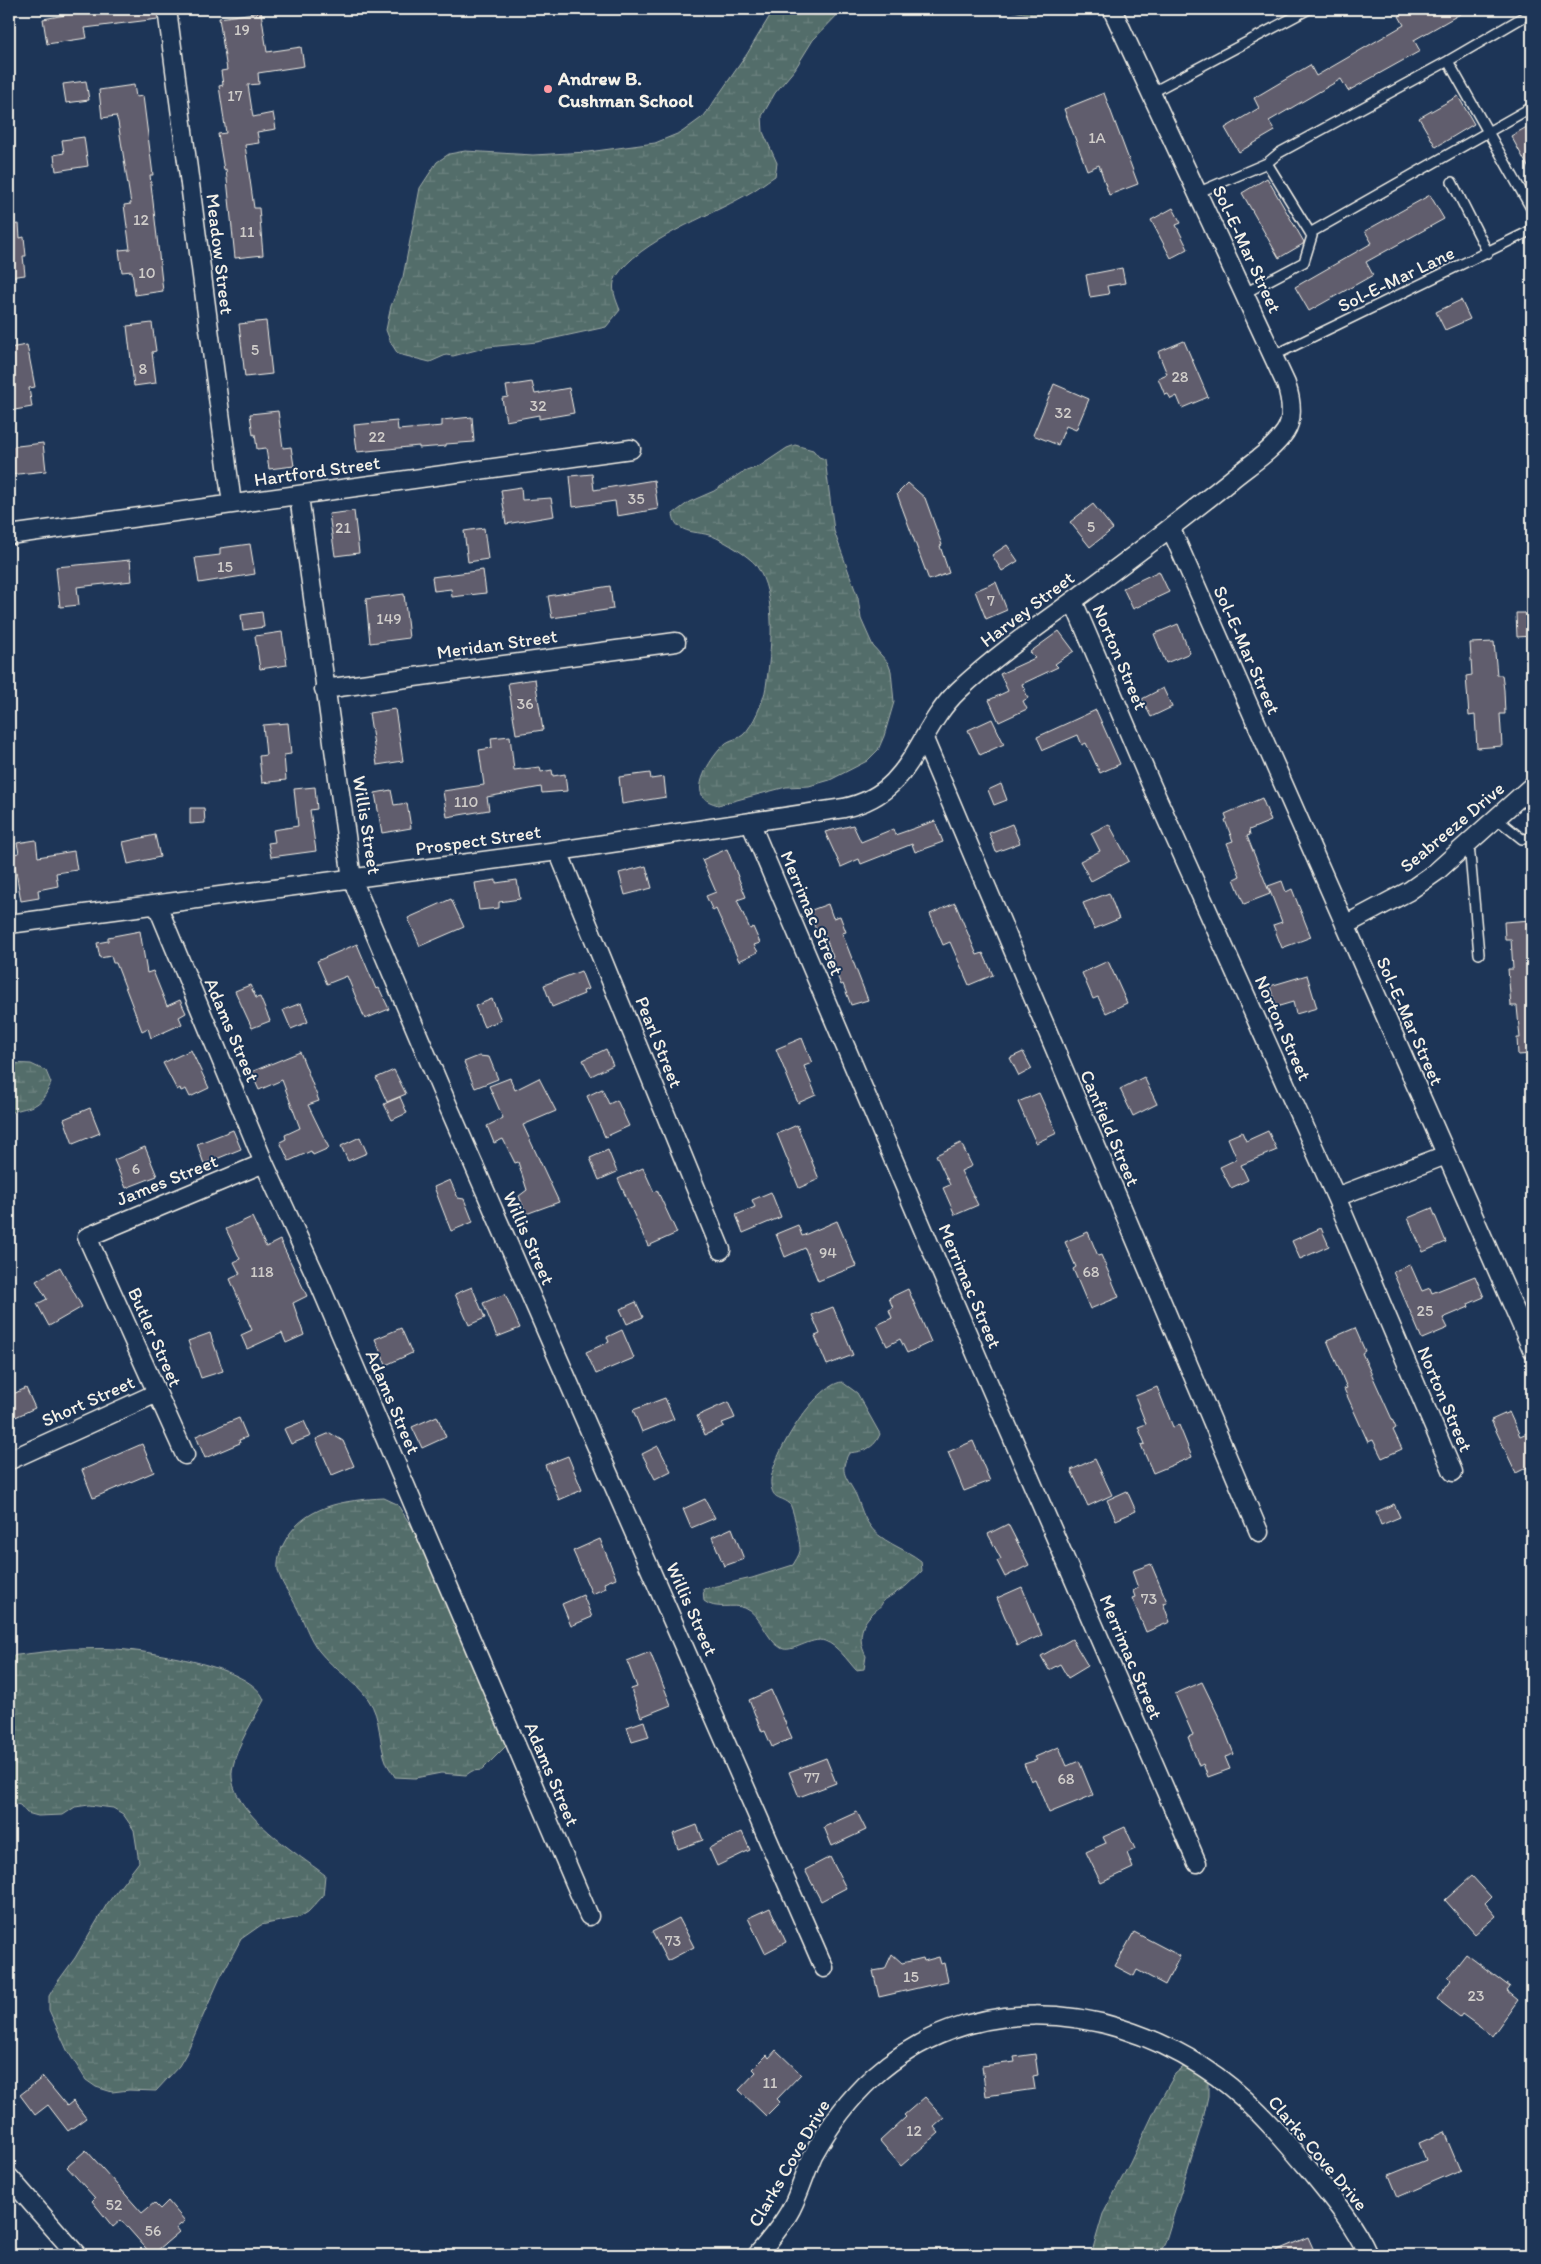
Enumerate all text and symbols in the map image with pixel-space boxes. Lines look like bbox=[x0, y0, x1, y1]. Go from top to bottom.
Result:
house number: 19 bbox=[234, 20, 250, 39]
place label: Andrew B. Cushman School bbox=[557, 67, 694, 112]
marker: Andrew B. Cushman School bbox=[542, 83, 554, 95]
house number: 17 bbox=[227, 86, 243, 105]
house number: 1A bbox=[1088, 128, 1106, 147]
street label: Sol-E-Mar Street bbox=[1207, 181, 1287, 317]
street label: Meadow Street bbox=[201, 192, 239, 316]
house number: 12 bbox=[133, 210, 150, 229]
house number: 11 bbox=[240, 222, 255, 241]
street label: Sol-E-Mar Lane bbox=[1334, 241, 1458, 317]
house number: 10 bbox=[138, 263, 156, 282]
house number: 5 bbox=[251, 340, 259, 359]
house number: 8 bbox=[139, 359, 148, 378]
house number: 28 bbox=[1171, 367, 1189, 386]
house number: 32 bbox=[529, 396, 547, 415]
house number: 32 bbox=[1054, 403, 1072, 422]
house number: 22 bbox=[369, 427, 386, 446]
street label: Hartford Street bbox=[252, 451, 382, 491]
house number: 35 bbox=[627, 489, 645, 508]
house number: 5 bbox=[1087, 517, 1095, 536]
house number: 21 bbox=[335, 518, 351, 537]
house number: 15 bbox=[217, 557, 233, 576]
street label: Harvey Street bbox=[975, 566, 1079, 652]
street label: Sol-E-Mar Street bbox=[1208, 582, 1286, 718]
house number: 7 bbox=[987, 591, 995, 610]
street label: Norton Street bbox=[1087, 601, 1153, 713]
house number: 149 bbox=[376, 609, 402, 628]
street label: Meridan Street bbox=[435, 624, 559, 664]
house number: 36 bbox=[516, 694, 534, 713]
street label: Willis Street bbox=[348, 774, 386, 876]
street label: Seabreeze Drive bbox=[1395, 777, 1509, 877]
house number: 110 bbox=[454, 792, 478, 811]
street label: Prospect Street bbox=[414, 820, 542, 860]
street label: Merrimac Street bbox=[775, 847, 849, 979]
street label: Sol-E-Mar Street bbox=[1371, 953, 1449, 1089]
street label: Norton Street bbox=[1250, 972, 1316, 1084]
street label: Adams Street bbox=[200, 974, 264, 1086]
street label: Pearl Street bbox=[630, 993, 688, 1091]
street label: Canfield Street bbox=[1075, 1066, 1145, 1190]
street label: James Street bbox=[113, 1149, 221, 1211]
house number: 6 bbox=[132, 1159, 140, 1178]
street label: Willis Street bbox=[498, 1188, 560, 1288]
street label: Merrimac Street bbox=[933, 1220, 1007, 1352]
house number: 94 bbox=[819, 1243, 837, 1262]
house number: 118 bbox=[250, 1262, 274, 1281]
house number: 68 bbox=[1082, 1262, 1100, 1281]
street label: Butler Street bbox=[123, 1284, 187, 1390]
house number: 25 bbox=[1417, 1301, 1433, 1320]
street label: Norton Street bbox=[1412, 1343, 1478, 1455]
street label: Adams Street bbox=[361, 1346, 425, 1458]
street label: Short Street bbox=[38, 1370, 138, 1432]
street label: Willis Street bbox=[661, 1559, 723, 1659]
house number: 73 bbox=[1141, 1589, 1158, 1608]
street label: Merrimac Street bbox=[1094, 1591, 1168, 1723]
street label: Adams Street bbox=[520, 1718, 584, 1830]
house number: 77 bbox=[804, 1768, 820, 1787]
house number: 68 bbox=[1057, 1769, 1075, 1788]
house number: 73 bbox=[665, 1931, 682, 1950]
house number: 15 bbox=[903, 1967, 919, 1986]
house number: 23 bbox=[1467, 1986, 1485, 2005]
house number: 11 bbox=[763, 2073, 778, 2092]
street label: Clarks Cove Drive bbox=[1263, 2091, 1373, 2215]
street label: Clarks Cove Drive bbox=[743, 2095, 835, 2231]
house number: 12 bbox=[906, 2121, 923, 2140]
house number: 52 bbox=[106, 2195, 123, 2214]
house number: 56 bbox=[145, 2221, 161, 2240]

